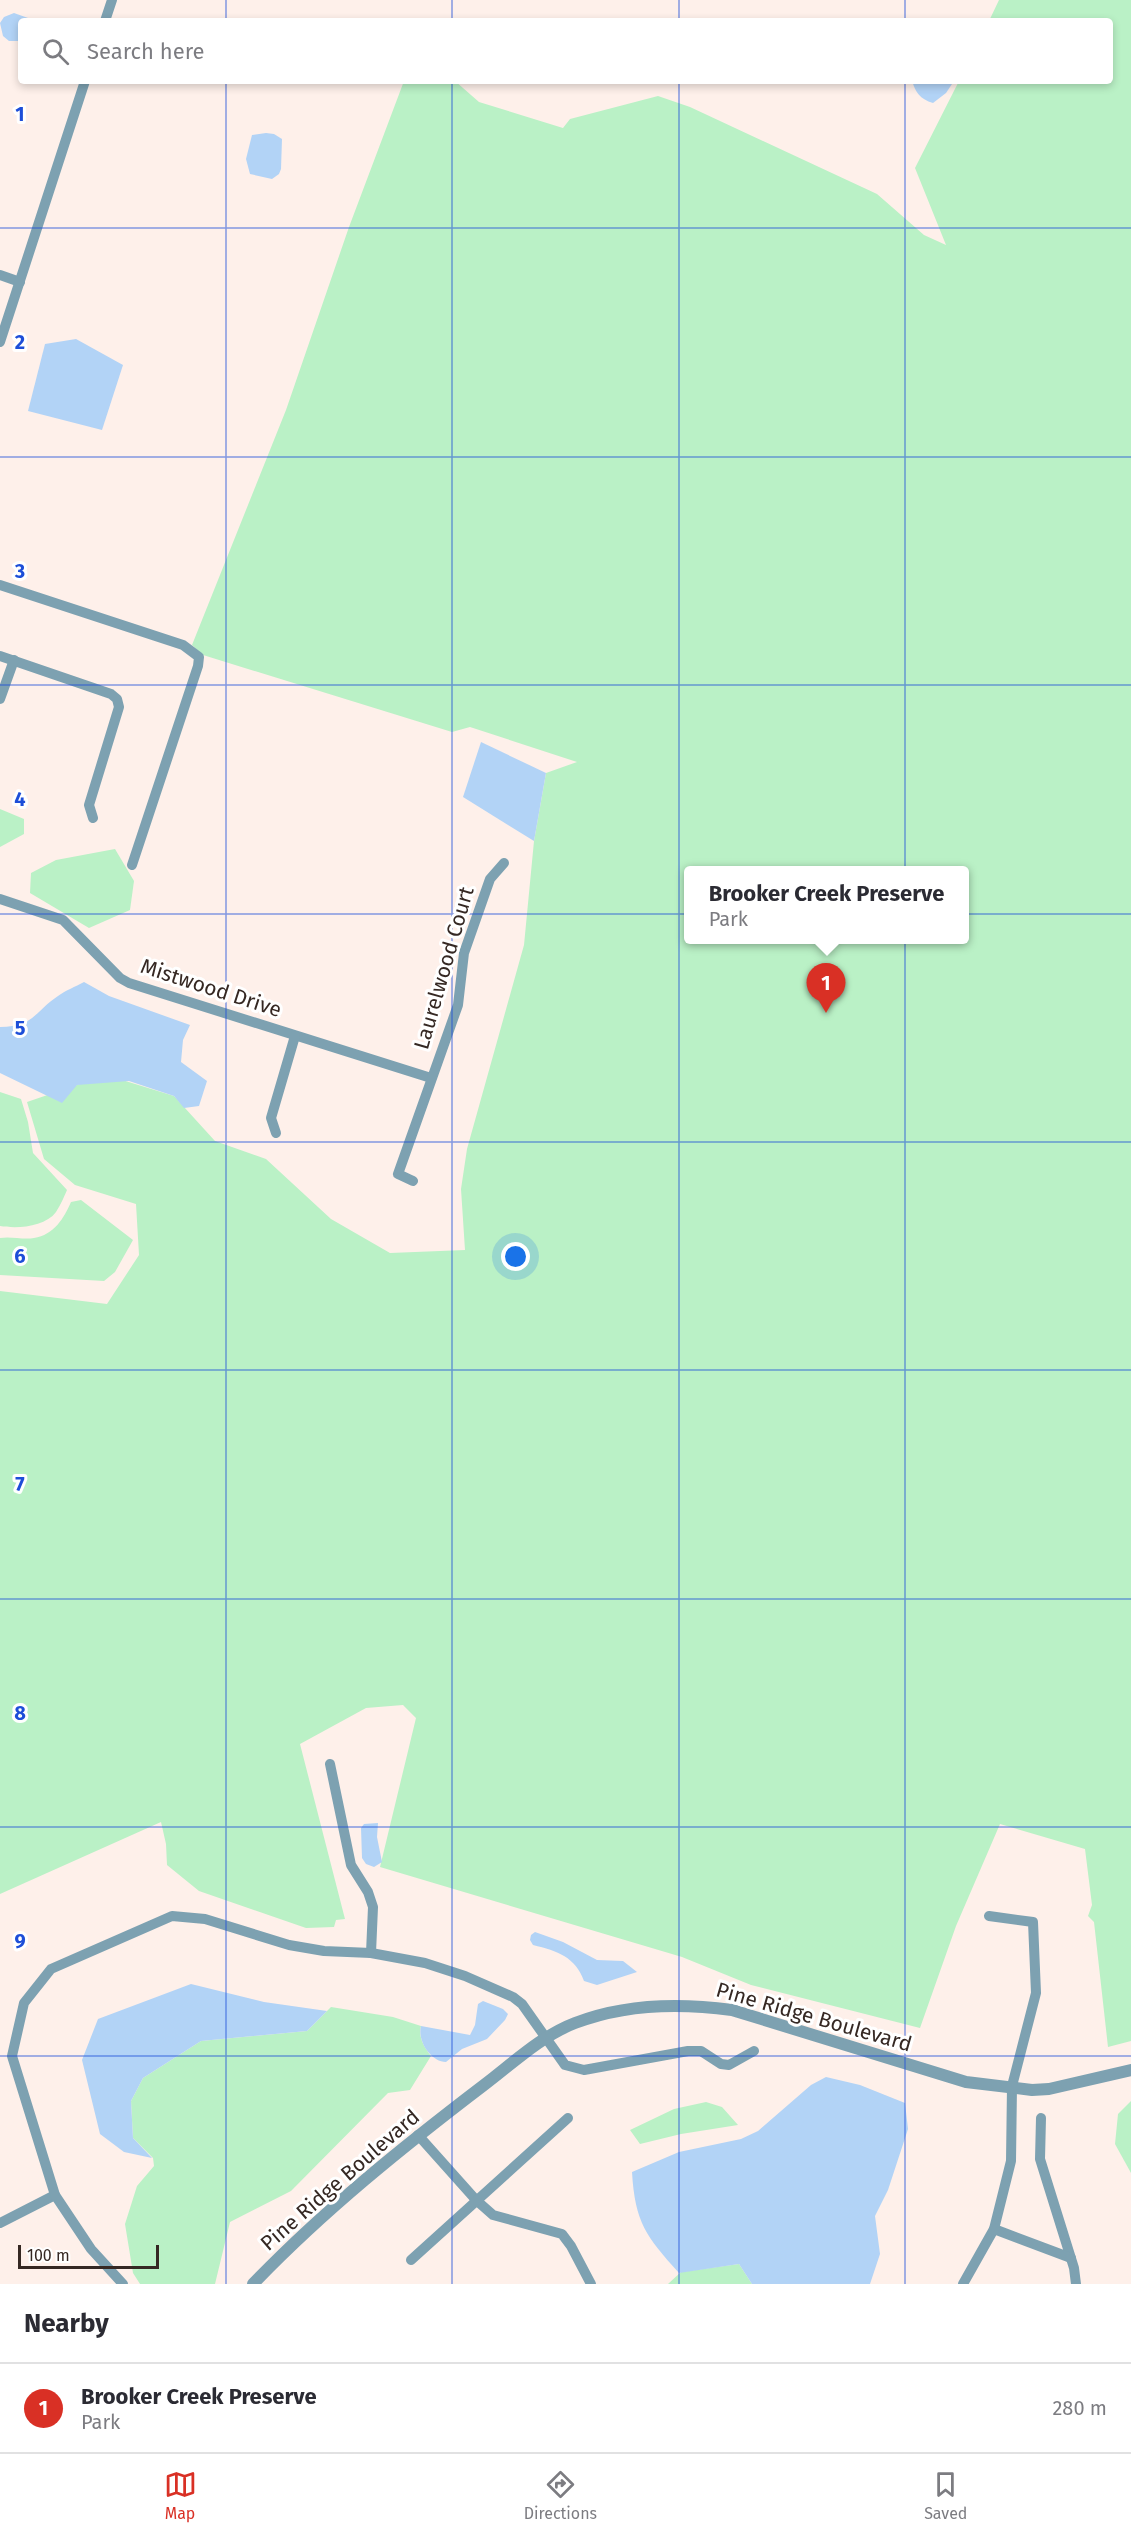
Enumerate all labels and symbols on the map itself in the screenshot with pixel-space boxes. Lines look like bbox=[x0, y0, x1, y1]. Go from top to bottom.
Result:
text: 1 bbox=[15, 102, 25, 126]
text: 2 bbox=[15, 330, 25, 354]
text: 3 bbox=[14, 559, 25, 583]
text: 4 bbox=[14, 787, 26, 811]
street label: Laurelwood Court bbox=[408, 883, 480, 1052]
street label: Mistwood Drive bbox=[137, 953, 285, 1023]
pin: 1 bbox=[806, 964, 846, 1013]
text: 5 bbox=[15, 1016, 26, 1040]
your location bbox=[501, 1242, 530, 1271]
text: 6 bbox=[14, 1244, 26, 1268]
text: 7 bbox=[15, 1472, 25, 1496]
text: 8 bbox=[14, 1701, 26, 1725]
text: 9 bbox=[14, 1929, 26, 1953]
street label: Pine Ridge Boulevard bbox=[713, 1977, 915, 2057]
street label: Pine Ridge Boulevard bbox=[255, 2104, 425, 2256]
scale bar bbox=[18, 2242, 159, 2270]

